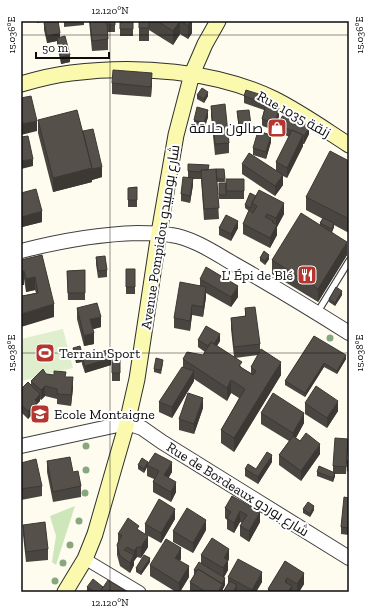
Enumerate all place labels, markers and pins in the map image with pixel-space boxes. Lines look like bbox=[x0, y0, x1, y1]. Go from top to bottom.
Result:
shop icon: صالون حلاقة bbox=[266, 117, 288, 139]
place label: صالون حلاقة bbox=[189, 120, 263, 137]
restaurant icon: L' Épi de Blé bbox=[296, 264, 318, 286]
place label: L' Épi de Blé bbox=[221, 267, 293, 284]
sports icon: Terrain Sport bbox=[34, 342, 56, 364]
place label: Terrain Sport bbox=[59, 345, 141, 362]
school or university icon: Ecole Montaigne bbox=[29, 403, 51, 425]
place label: Ecole Montaigne bbox=[54, 406, 155, 423]

